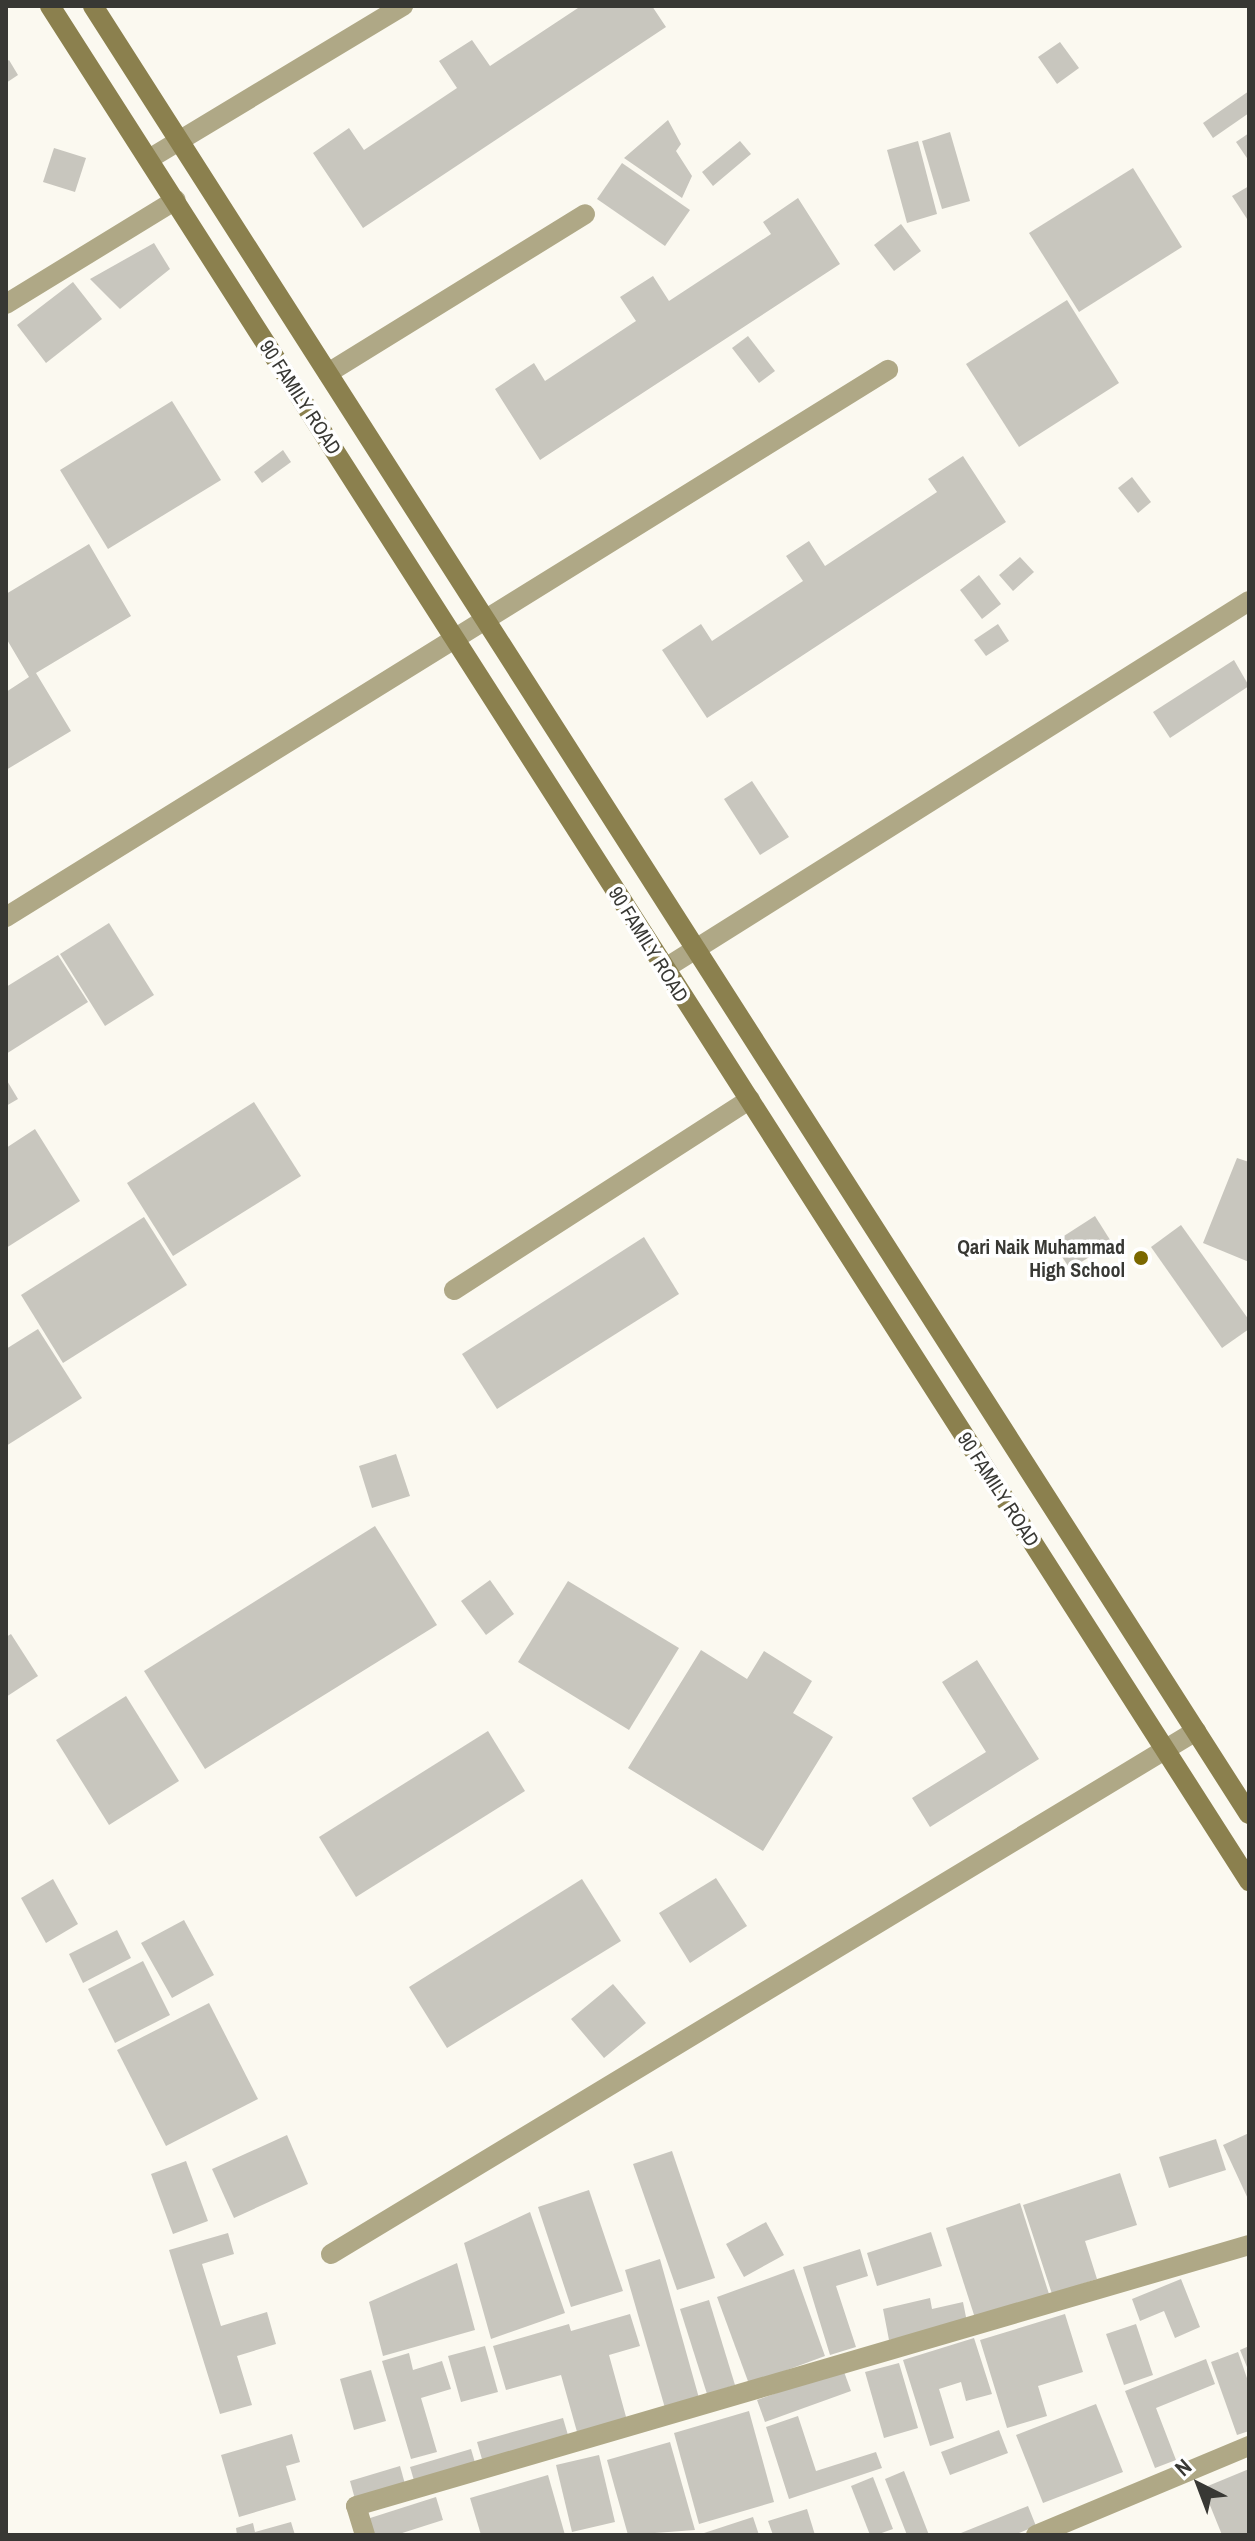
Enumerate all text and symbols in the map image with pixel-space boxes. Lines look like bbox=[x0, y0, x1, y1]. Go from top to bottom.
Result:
street label: 90 FAMILY ROAD bbox=[255, 335, 347, 459]
street label: 90 FAMILY ROAD bbox=[604, 882, 694, 1006]
place label: Qari Naik Muhammad High School bbox=[957, 1234, 1125, 1281]
marker: Qari Naik Muhammad High School bbox=[1132, 1249, 1150, 1267]
street label: 90 FAMILY ROAD bbox=[953, 1427, 1045, 1551]
north arrow bbox=[1159, 2445, 1239, 2525]
text: N bbox=[1168, 2452, 1198, 2483]

